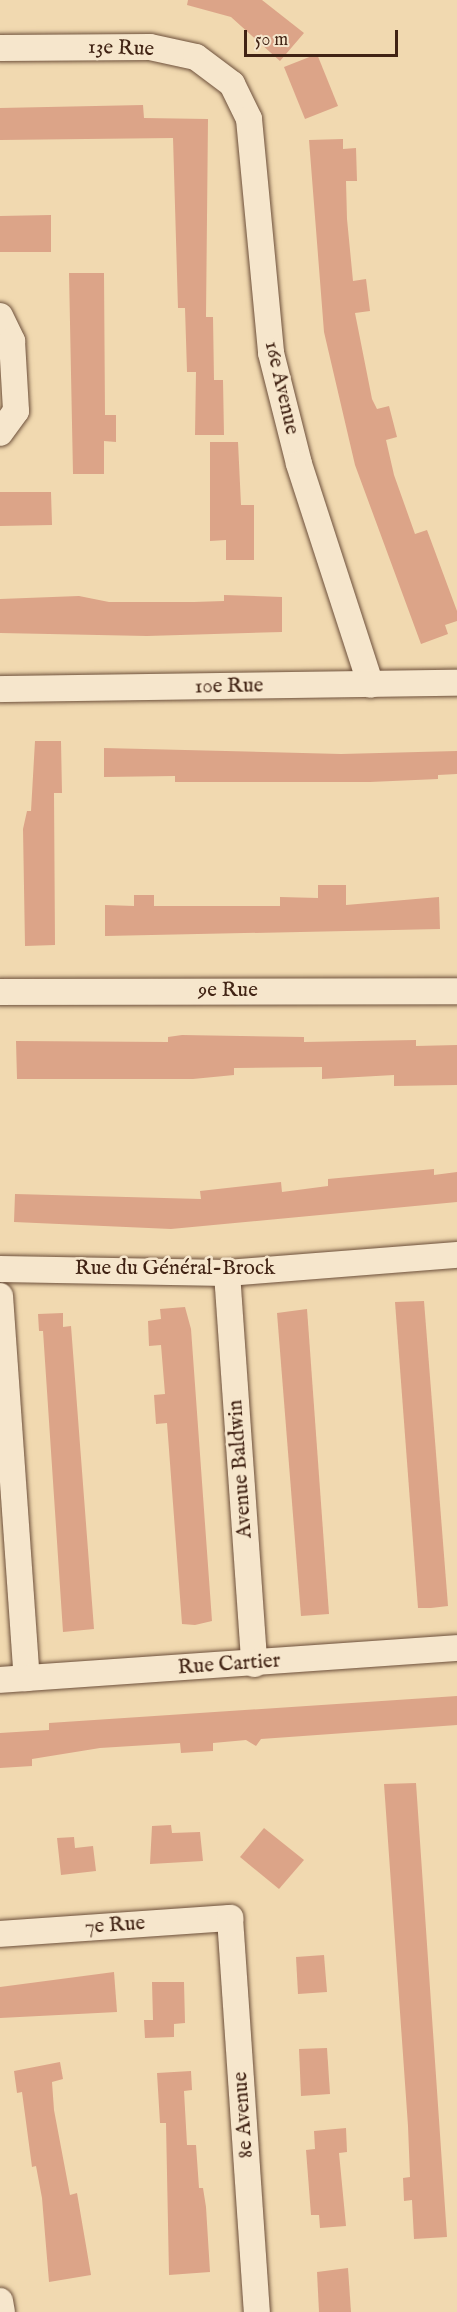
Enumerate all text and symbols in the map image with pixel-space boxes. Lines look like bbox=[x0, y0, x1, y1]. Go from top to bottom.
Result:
scale bar bbox=[247, 18, 402, 56]
text: 50 m bbox=[255, 29, 288, 52]
street label: 13e Rue bbox=[87, 35, 155, 63]
street label: 16e Avenue bbox=[258, 339, 304, 437]
street label: 10e Rue bbox=[194, 674, 264, 700]
street label: 9e Rue bbox=[198, 978, 258, 1004]
street label: Rue du Général-Brock bbox=[75, 1256, 275, 1282]
street label: Avenue Baldwin bbox=[224, 1399, 258, 1539]
street label: Rue Cartier bbox=[177, 1649, 281, 1681]
street label: 7e Rue bbox=[84, 1911, 146, 1941]
street label: 8e Avenue bbox=[228, 2071, 260, 2159]

